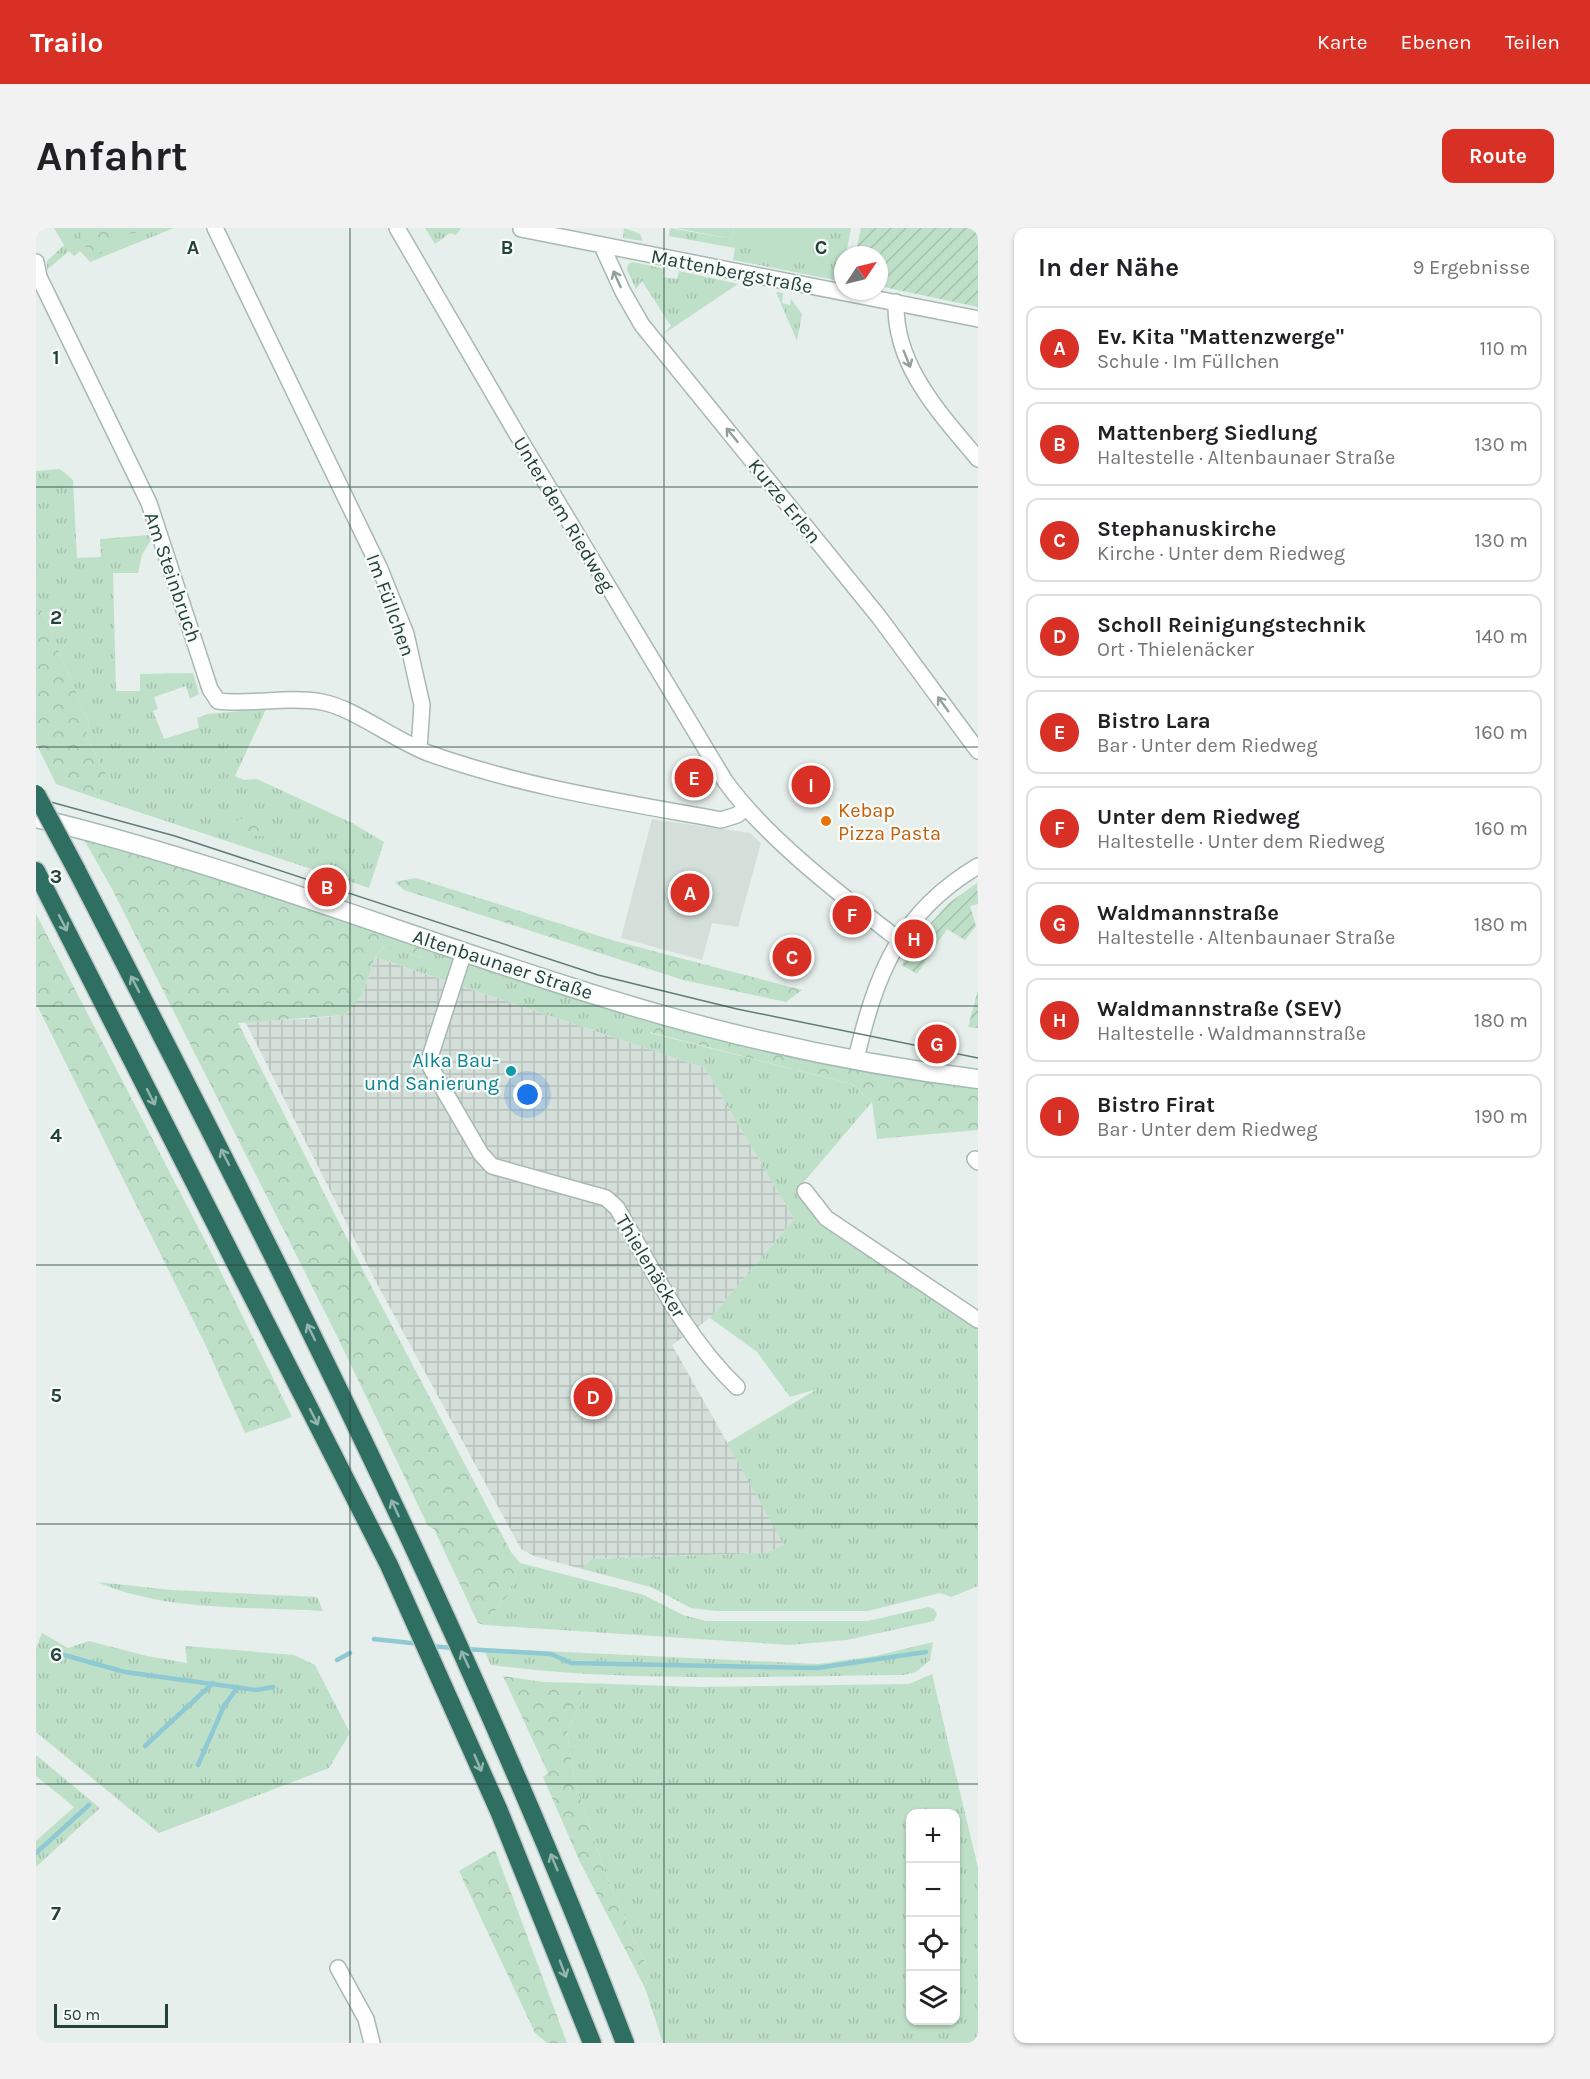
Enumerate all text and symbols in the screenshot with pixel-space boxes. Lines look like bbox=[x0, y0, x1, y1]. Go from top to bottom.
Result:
text: Trailo bbox=[30, 26, 103, 59]
text: Karte bbox=[1317, 30, 1368, 54]
text: Ebenen bbox=[1401, 30, 1472, 54]
text: Teilen bbox=[1505, 30, 1560, 54]
button: Route bbox=[1442, 129, 1554, 183]
text: Anfahrt bbox=[36, 131, 188, 181]
text: A bbox=[187, 236, 200, 259]
text: B bbox=[501, 236, 513, 259]
text: C bbox=[815, 236, 827, 259]
street label: Mattenbergstraße bbox=[649, 245, 815, 298]
north arrow bbox=[834, 246, 888, 300]
text: In der Nähe bbox=[1038, 252, 1179, 283]
text: 9 Ergebnisse bbox=[1413, 256, 1530, 279]
one-way arrow bbox=[611, 270, 622, 288]
text: Ev. Kita "Mattenzwerge" bbox=[1097, 324, 1344, 350]
text: A bbox=[1053, 337, 1066, 360]
text: 110 m bbox=[1479, 337, 1528, 360]
text: 1 bbox=[52, 346, 60, 369]
one-way arrow bbox=[902, 349, 913, 367]
text: Schule · Im Füllchen bbox=[1097, 350, 1280, 373]
text: Mattenberg Siedlung bbox=[1097, 420, 1317, 446]
one-way arrow bbox=[725, 428, 738, 444]
street label: Unter dem Riedweg bbox=[508, 433, 619, 596]
text: B bbox=[1053, 433, 1066, 456]
text: 130 m bbox=[1474, 433, 1528, 456]
text: Haltestelle · Altenbaunaer Straße bbox=[1097, 446, 1395, 469]
street label: Kurze Erlen bbox=[743, 454, 826, 548]
street label: Am Steinbruch bbox=[139, 509, 206, 645]
text: Stephanuskirche bbox=[1097, 516, 1276, 542]
text: C bbox=[1053, 529, 1066, 552]
text: 130 m bbox=[1474, 529, 1528, 552]
text: Kirche · Unter dem Riedweg bbox=[1097, 542, 1345, 565]
street label: Im Füllchen bbox=[361, 551, 420, 659]
text: 2 bbox=[50, 606, 62, 629]
text: Scholl Reinigungstechnik bbox=[1097, 612, 1366, 638]
text: D bbox=[1053, 625, 1066, 648]
text: 140 m bbox=[1475, 625, 1528, 648]
text: Ort · Thielenäcker bbox=[1097, 638, 1254, 661]
one-way arrow bbox=[937, 696, 950, 712]
text: Bistro Lara bbox=[1097, 708, 1211, 734]
text: E bbox=[1054, 721, 1065, 744]
text: 160 m bbox=[1475, 721, 1528, 744]
text: Bar · Unter dem Riedweg bbox=[1097, 734, 1318, 757]
pin: E bbox=[674, 756, 714, 800]
pin: I bbox=[792, 762, 830, 808]
place label: Kebap Pizza Pasta bbox=[838, 799, 941, 845]
text: Unter dem Riedweg bbox=[1097, 804, 1300, 830]
marker: Kebap Pizza Pasta bbox=[819, 814, 833, 828]
text: F bbox=[1054, 817, 1065, 840]
text: 160 m bbox=[1475, 817, 1528, 840]
text: Haltestelle · Unter dem Riedweg bbox=[1097, 830, 1384, 853]
pin: B bbox=[308, 864, 346, 910]
text: 3 bbox=[50, 865, 62, 888]
pin: A bbox=[670, 870, 710, 916]
pin: F bbox=[832, 892, 872, 938]
text: Waldmannstraße bbox=[1097, 900, 1279, 926]
text: G bbox=[1053, 913, 1066, 936]
text: 180 m bbox=[1474, 913, 1528, 936]
one-way arrow bbox=[57, 914, 69, 932]
pin: H bbox=[894, 916, 934, 962]
street label: Altenbaunaer Straße bbox=[410, 925, 596, 1004]
text: Haltestelle · Altenbaunaer Straße bbox=[1097, 926, 1395, 949]
pin: C bbox=[772, 934, 812, 980]
one-way arrow bbox=[129, 976, 141, 994]
text: Waldmannstraße (SEV) bbox=[1097, 996, 1342, 1022]
text: H bbox=[1052, 1009, 1067, 1032]
text: 180 m bbox=[1474, 1009, 1528, 1032]
pin: G bbox=[918, 1022, 956, 1066]
text: Haltestelle · Waldmannstraße bbox=[1097, 1022, 1366, 1045]
place label: Alka Bau- und Sanierung bbox=[364, 1049, 499, 1095]
marker: Alka Bau- und Sanierung bbox=[504, 1064, 518, 1078]
your location bbox=[513, 1080, 542, 1109]
one-way arrow bbox=[146, 1087, 158, 1105]
text: Bistro Firat bbox=[1097, 1092, 1215, 1118]
text: I bbox=[1056, 1105, 1063, 1128]
text: 190 m bbox=[1474, 1105, 1528, 1128]
text: Bar · Unter dem Riedweg bbox=[1097, 1118, 1318, 1141]
text: 4 bbox=[50, 1124, 62, 1147]
one-way arrow bbox=[219, 1149, 230, 1167]
street label: Thielenäcker bbox=[611, 1210, 691, 1323]
one-way arrow bbox=[305, 1324, 317, 1342]
pin: D bbox=[574, 1374, 612, 1420]
text: 5 bbox=[50, 1384, 62, 1407]
one-way arrow bbox=[309, 1407, 320, 1425]
one-way arrow bbox=[388, 1500, 400, 1518]
text: 6 bbox=[50, 1643, 62, 1666]
one-way arrow bbox=[459, 1651, 470, 1669]
one-way arrow bbox=[473, 1753, 484, 1771]
map controls bbox=[906, 1809, 960, 2025]
button: + bbox=[906, 1809, 960, 1863]
one-way arrow bbox=[548, 1853, 559, 1871]
button: − bbox=[906, 1863, 960, 1917]
text: 7 bbox=[51, 1902, 61, 1925]
button: locate bbox=[906, 1917, 960, 1971]
one-way arrow bbox=[558, 1959, 569, 1977]
button: layers bbox=[906, 1971, 960, 2025]
scale bar bbox=[54, 2001, 168, 2028]
text: 50 m bbox=[63, 2005, 100, 2024]

